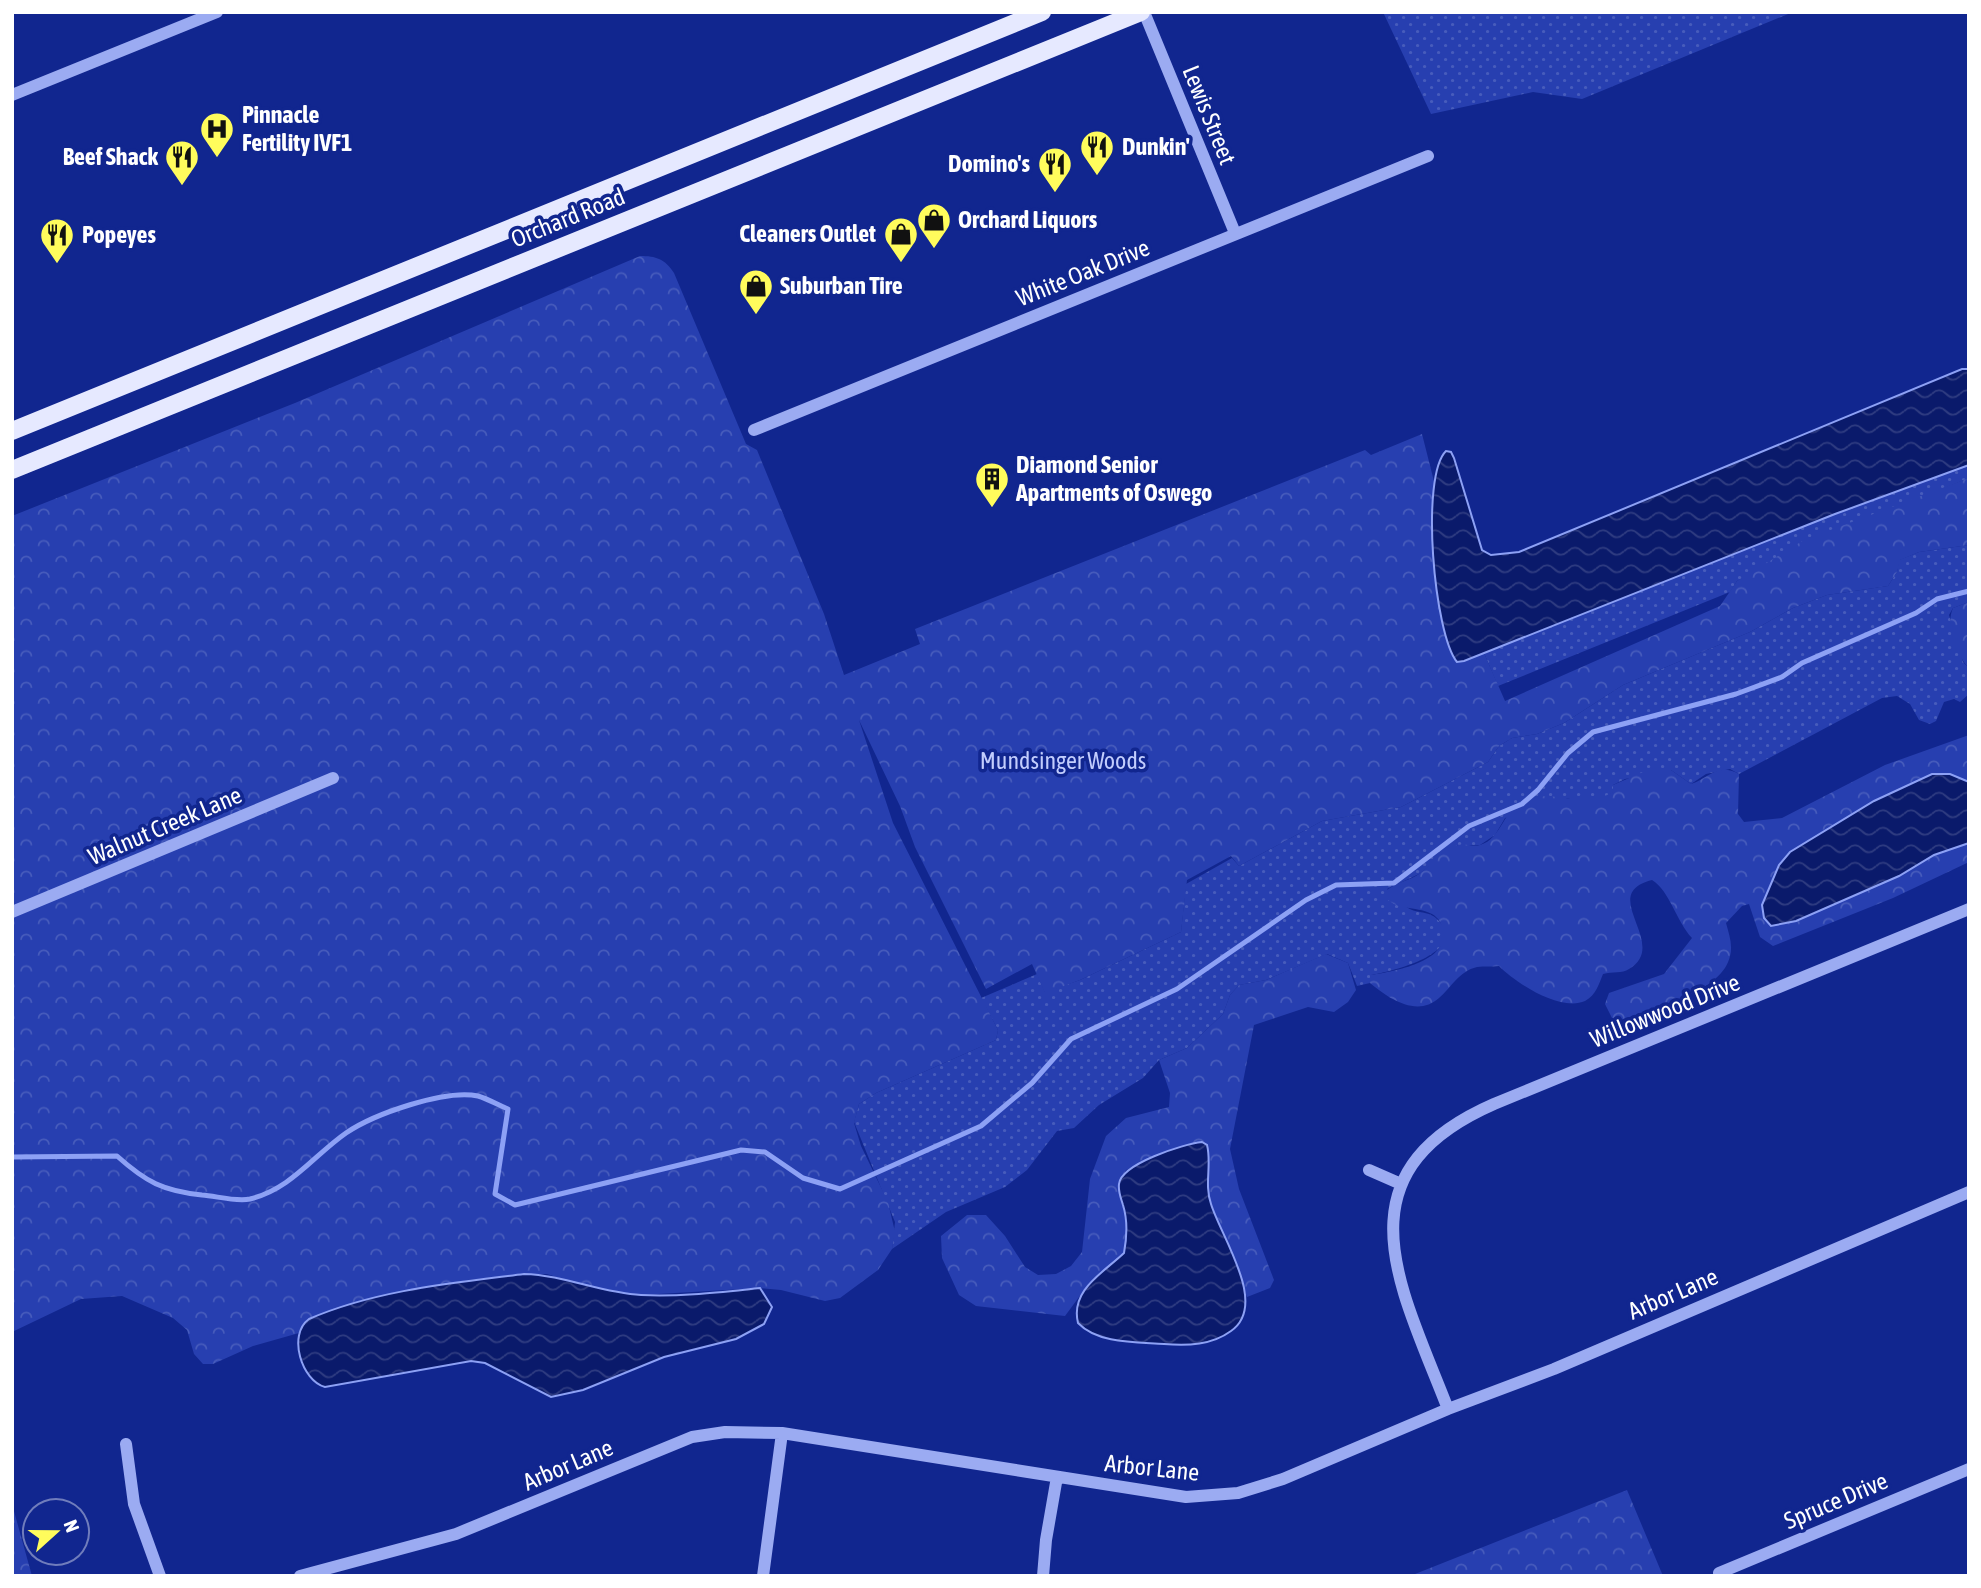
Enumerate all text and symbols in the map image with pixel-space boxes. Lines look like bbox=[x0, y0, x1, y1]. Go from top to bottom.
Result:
street label: Lewis Street bbox=[1177, 61, 1242, 168]
place label: Pinnacle Fertility IVF1 bbox=[242, 101, 352, 156]
hospital icon: Pinnacle Fertility IVF1 bbox=[198, 110, 236, 159]
restaurant icon: Dunkin' bbox=[1078, 128, 1116, 177]
place label: Dunkin' bbox=[1122, 133, 1190, 160]
restaurant icon: Beef Shack bbox=[163, 138, 201, 187]
place label: Beef Shack bbox=[63, 143, 158, 170]
restaurant icon: Domino's bbox=[1036, 145, 1074, 194]
place label: Domino's bbox=[948, 150, 1031, 177]
street label: Orchard Road bbox=[507, 182, 629, 253]
shop icon: Orchard Liquors bbox=[915, 201, 953, 250]
place label: Orchard Liquors bbox=[958, 206, 1098, 233]
shop icon: Cleaners Outlet bbox=[882, 215, 920, 264]
restaurant icon: Popeyes bbox=[38, 216, 76, 265]
place label: Cleaners Outlet bbox=[739, 220, 876, 247]
place label: Popeyes bbox=[82, 221, 156, 248]
street label: White Oak Drive bbox=[1012, 234, 1153, 311]
shop icon: Suburban Tire bbox=[737, 267, 775, 316]
place label: Suburban Tire bbox=[780, 272, 903, 299]
place label: Diamond Senior Apartments of Oswego bbox=[1015, 451, 1212, 506]
building icon: Diamond Senior Apartments of Oswego bbox=[973, 460, 1011, 509]
park label: Mundsinger Woods bbox=[980, 747, 1146, 774]
street label: Walnut Creek Lane bbox=[84, 781, 246, 870]
street label: Willowwood Drive bbox=[1586, 968, 1743, 1053]
street label: Arbor Lane bbox=[1624, 1263, 1722, 1324]
street label: Arbor Lane bbox=[519, 1434, 617, 1495]
street label: Arbor Lane bbox=[1103, 1449, 1201, 1486]
street label: Spruce Drive bbox=[1780, 1467, 1892, 1534]
north arrow bbox=[21, 1497, 91, 1567]
text: N bbox=[60, 1517, 84, 1535]

